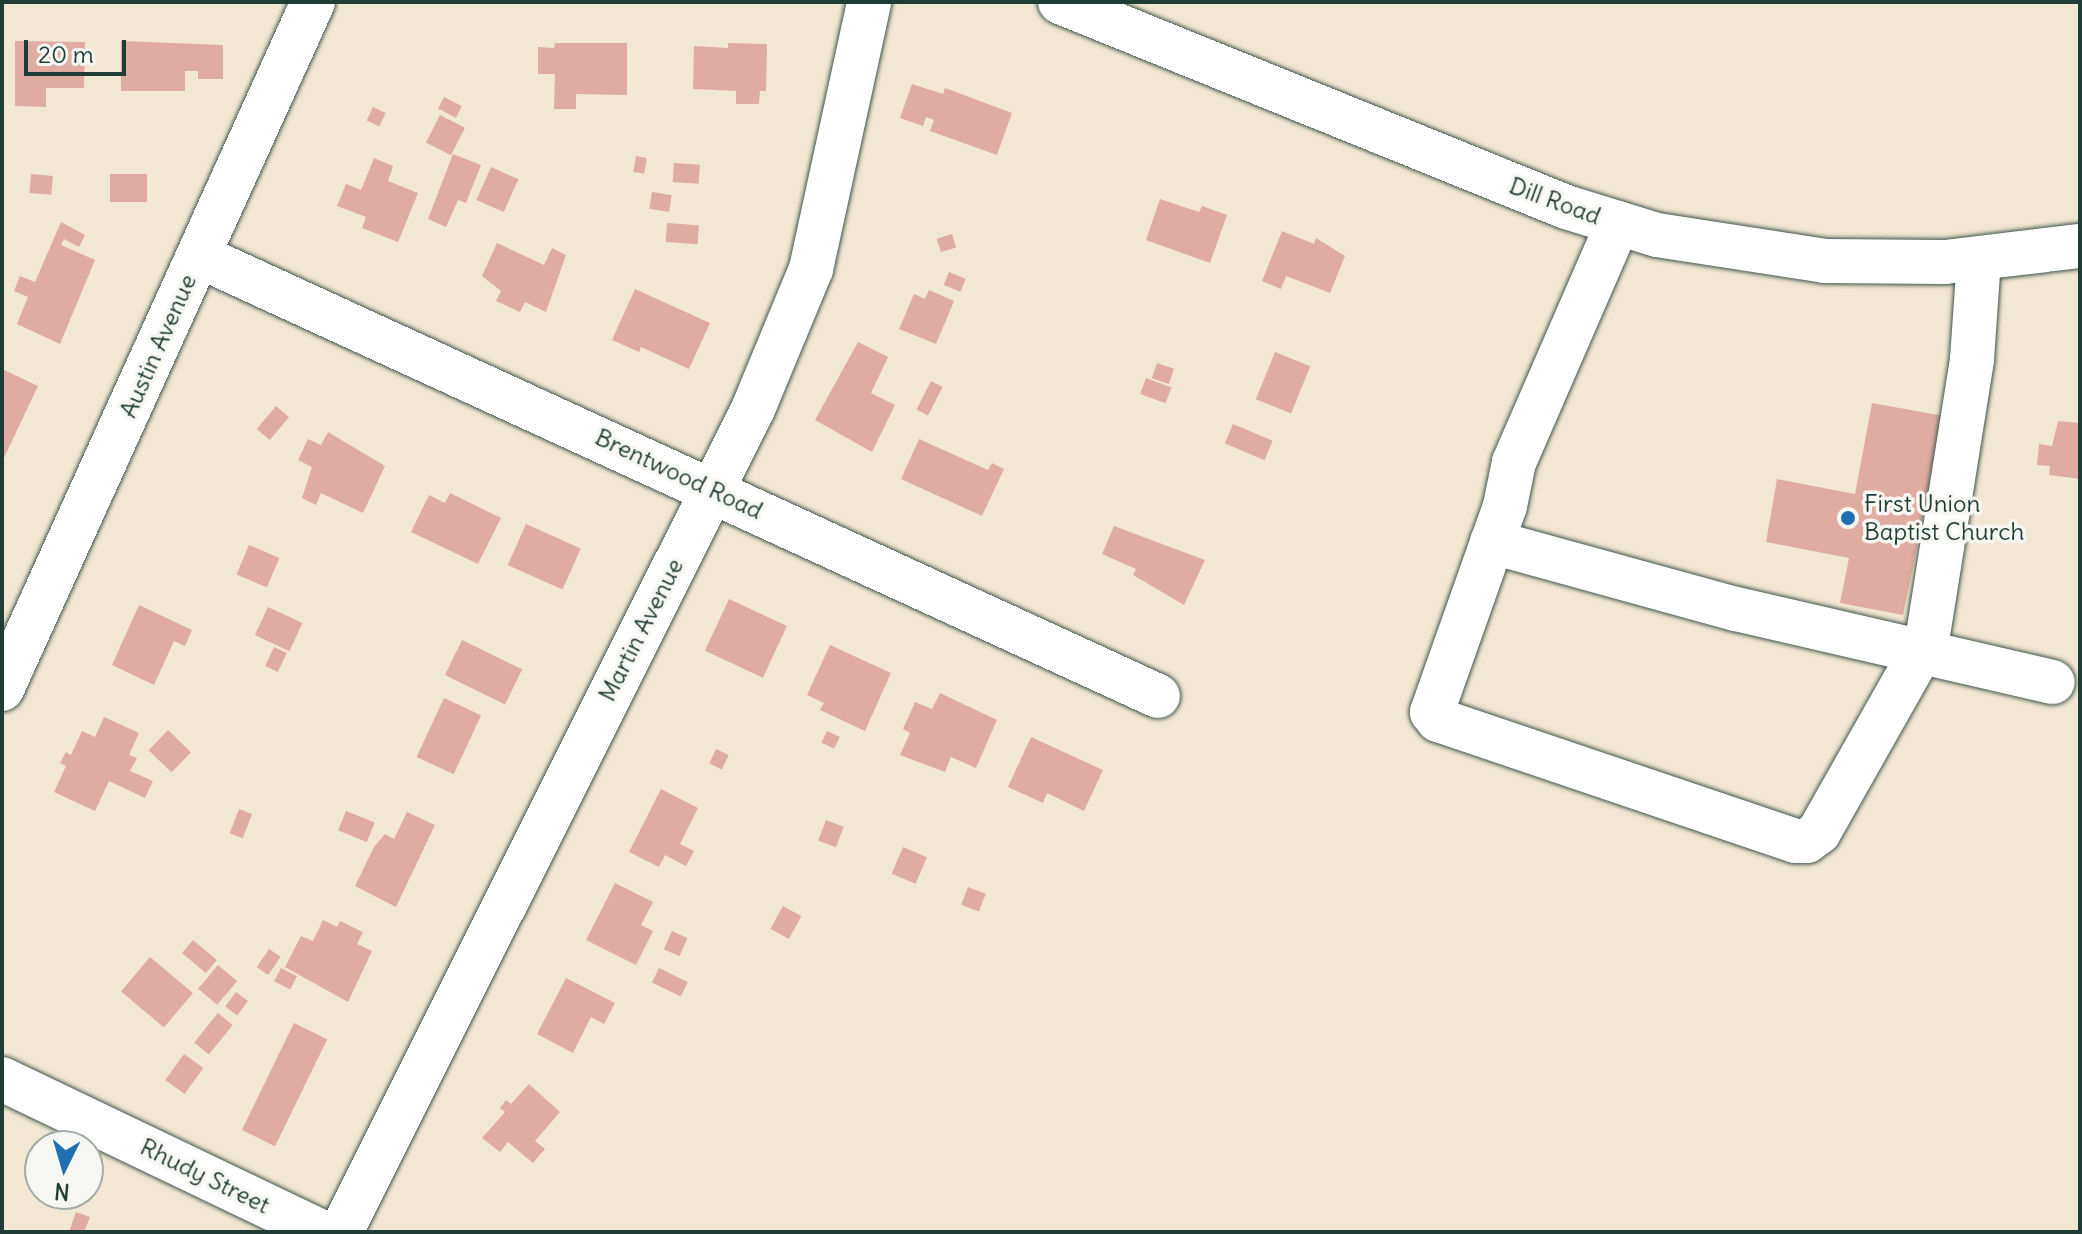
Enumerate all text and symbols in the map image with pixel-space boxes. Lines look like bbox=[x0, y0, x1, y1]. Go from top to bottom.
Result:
scale bar bbox=[28, 24, 130, 74]
text: 20 m bbox=[38, 39, 94, 69]
street label: Dill Road bbox=[1505, 171, 1605, 231]
street label: Austin Avenue bbox=[114, 270, 202, 422]
street label: Brentwood Road bbox=[591, 423, 767, 525]
place label: First Union Baptist Church bbox=[1864, 490, 2024, 546]
marker: First Union Baptist Church bbox=[1839, 509, 1857, 527]
street label: Martin Avenue bbox=[593, 554, 689, 706]
north arrow bbox=[24, 1130, 104, 1210]
street label: Rhudy Street bbox=[136, 1132, 274, 1220]
text: N bbox=[53, 1177, 71, 1207]

